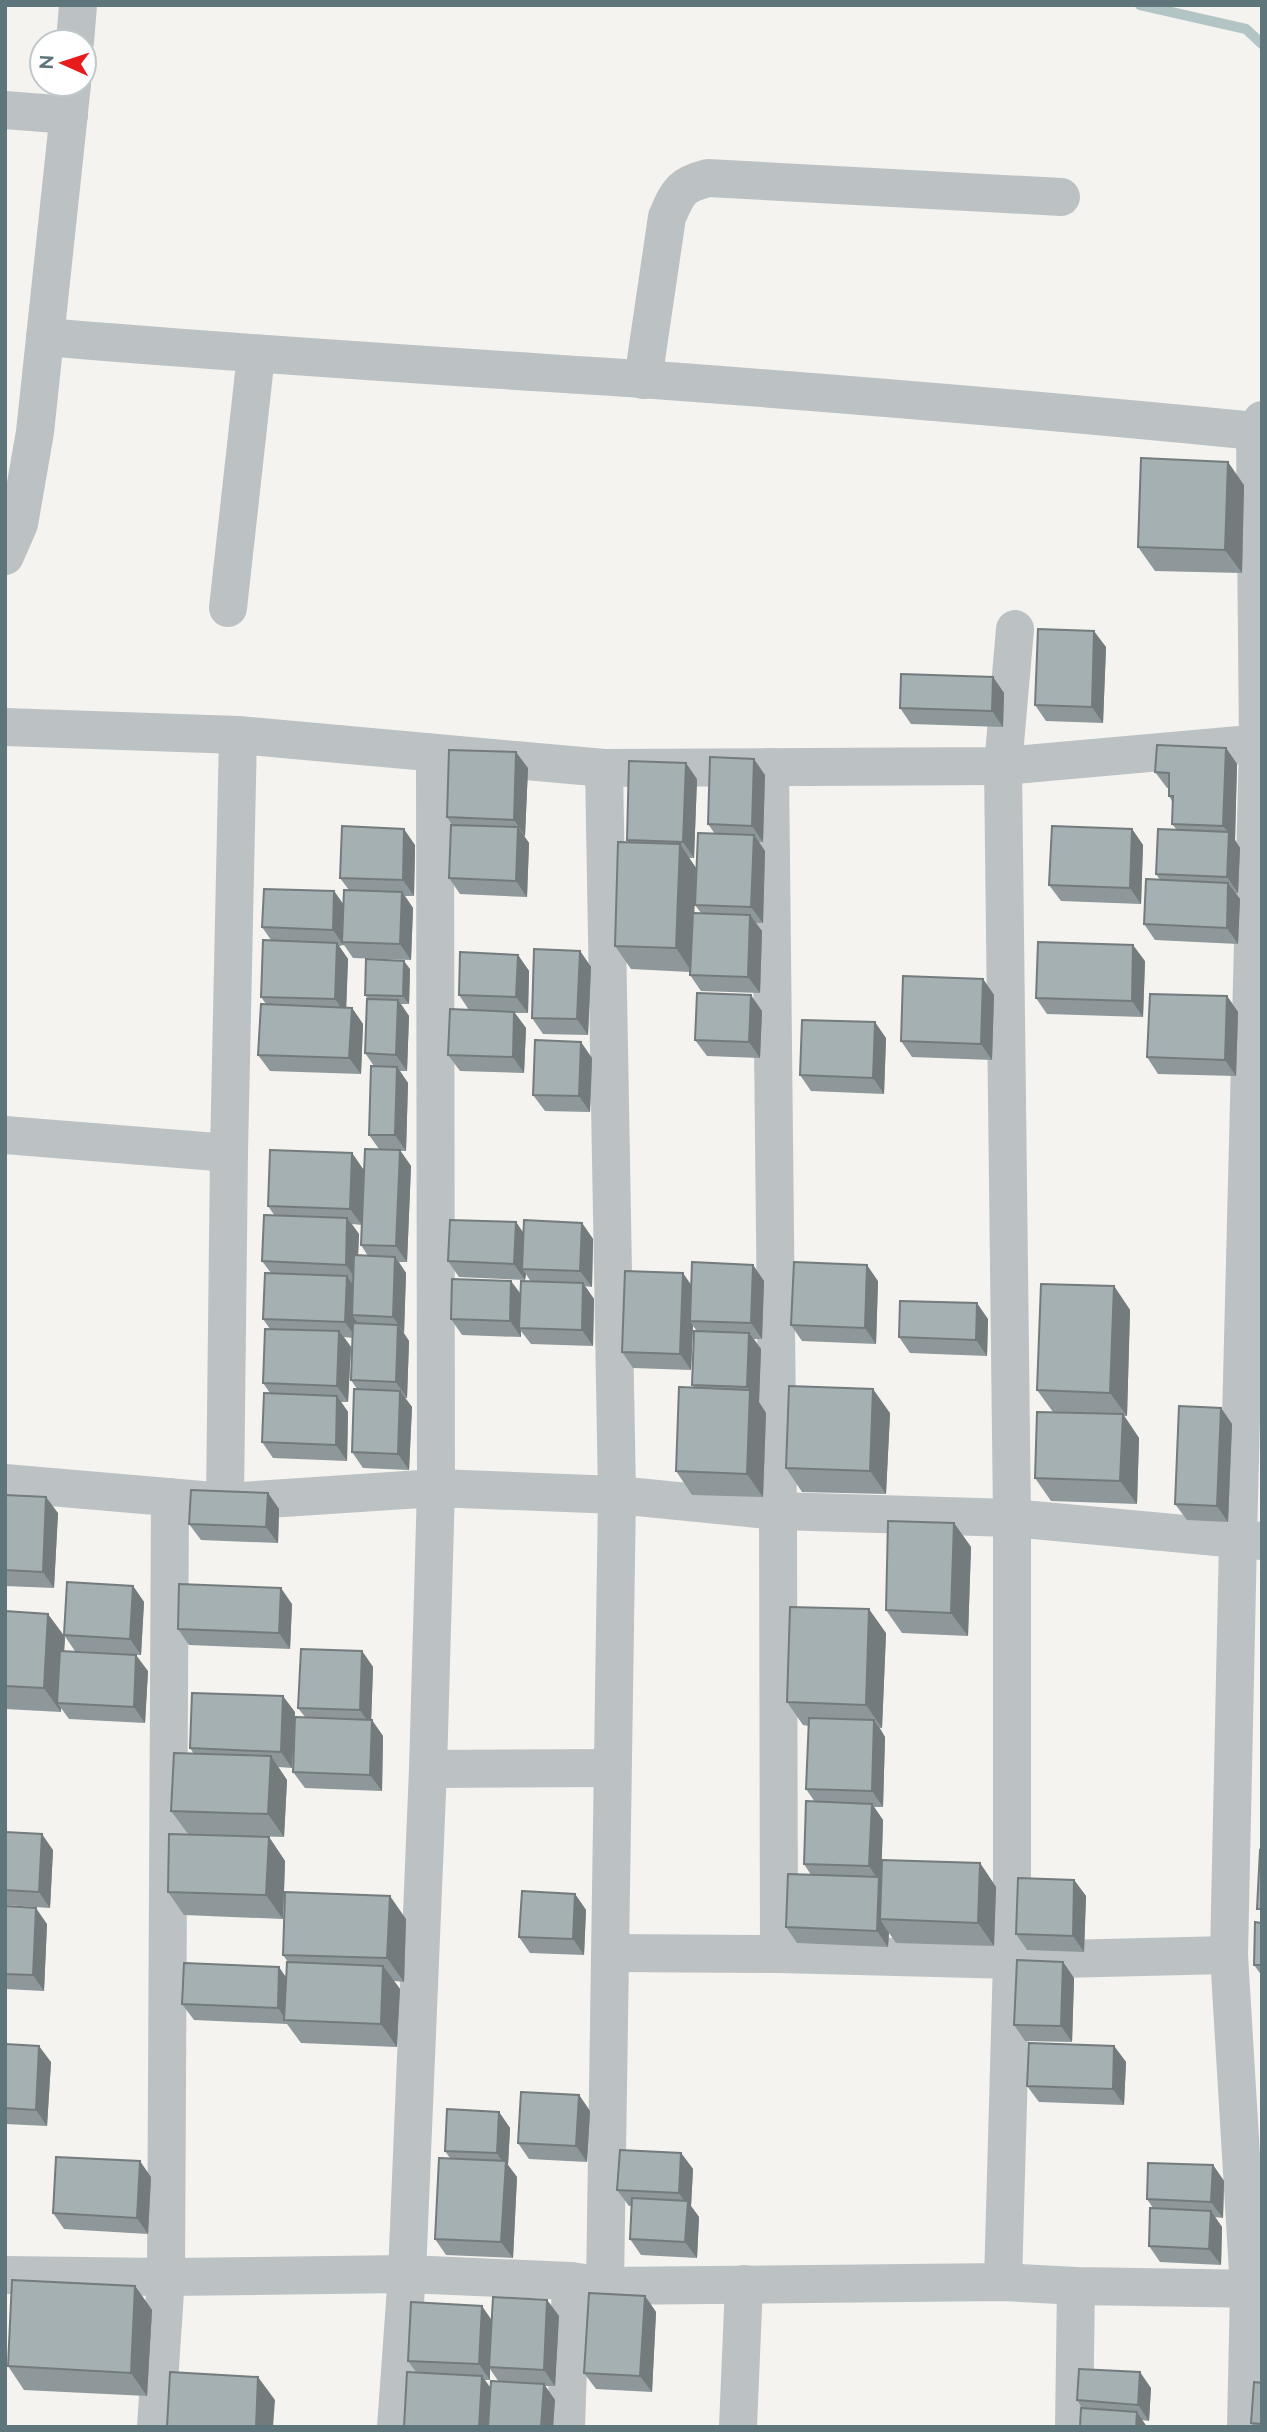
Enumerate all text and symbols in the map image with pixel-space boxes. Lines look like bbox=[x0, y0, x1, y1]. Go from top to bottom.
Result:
north arrow bbox=[28, 28, 98, 98]
text: N bbox=[35, 54, 57, 70]

